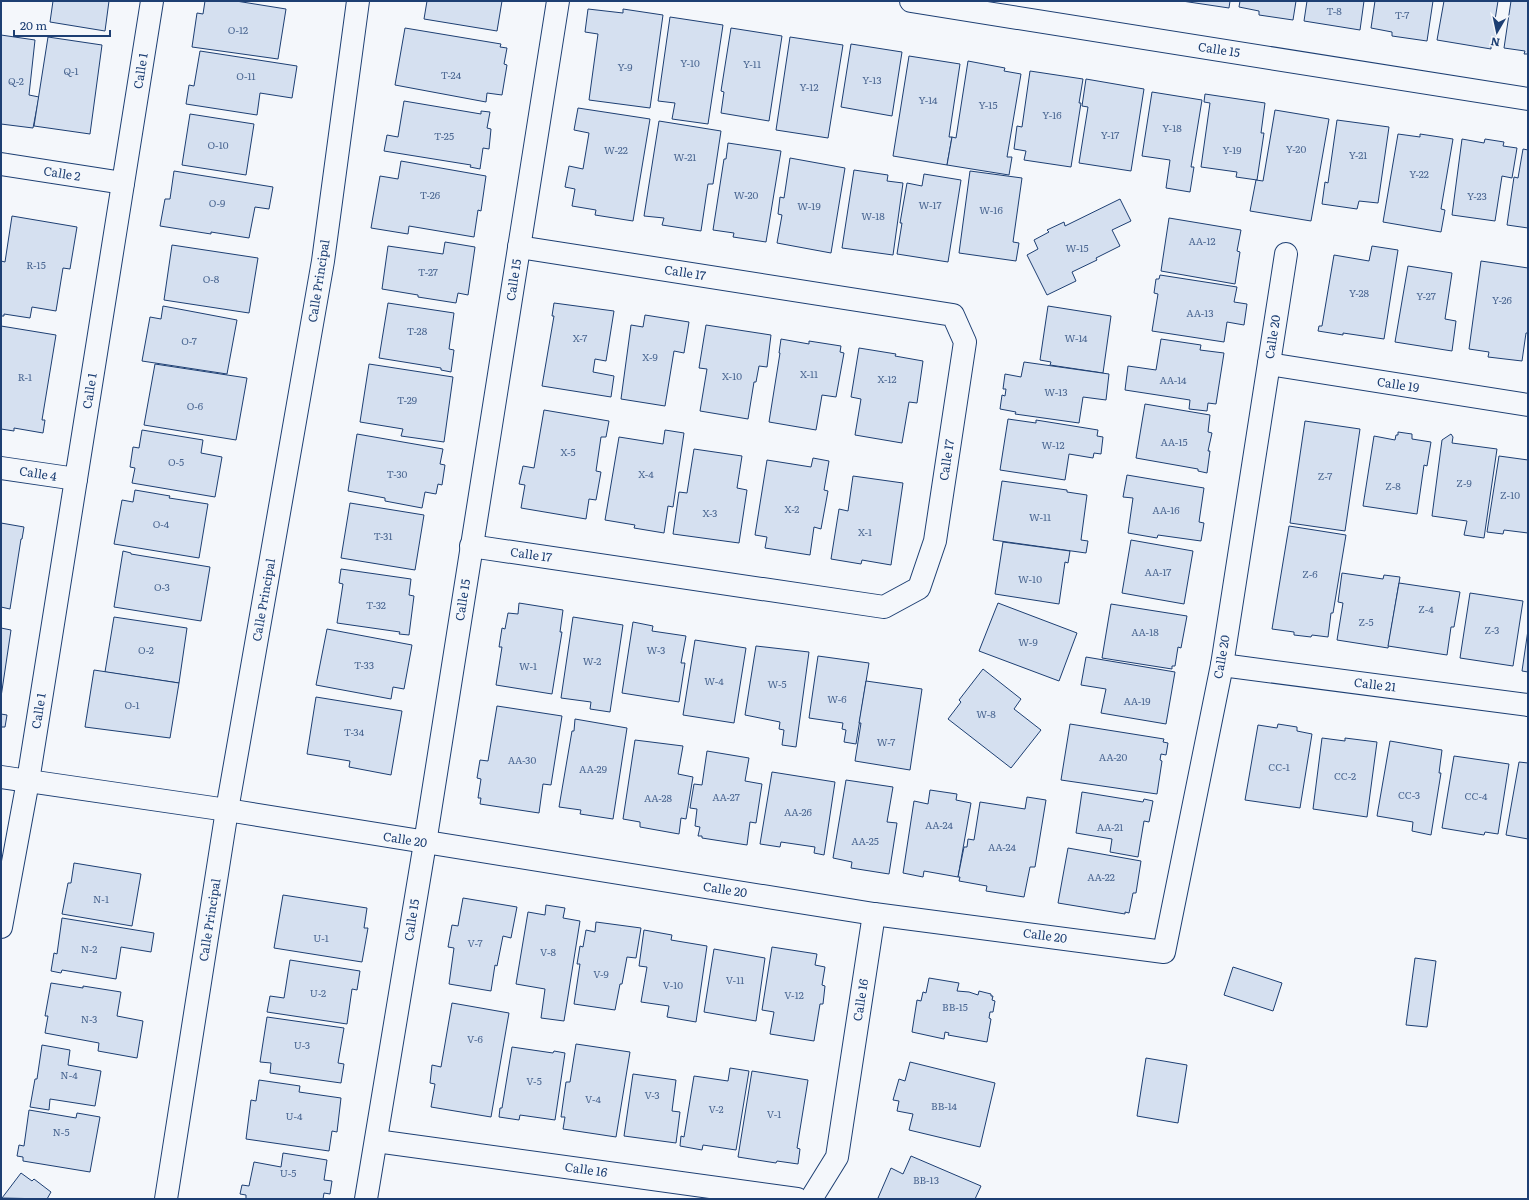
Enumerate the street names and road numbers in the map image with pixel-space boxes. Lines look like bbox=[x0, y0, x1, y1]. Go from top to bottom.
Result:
street label: Calle 15 bbox=[1197, 37, 1241, 61]
street label: Calle 1 bbox=[128, 51, 152, 90]
street label: Calle 2 bbox=[42, 161, 82, 185]
street label: Calle Principal bbox=[303, 238, 333, 324]
street label: Calle 15 bbox=[501, 258, 525, 302]
street label: Calle 17 bbox=[663, 260, 707, 284]
street label: Calle 20 bbox=[1260, 313, 1284, 360]
street label: Calle 1 bbox=[77, 371, 101, 410]
street label: Calle 19 bbox=[1376, 372, 1421, 396]
street label: Calle 17 bbox=[934, 438, 958, 482]
street label: Calle 4 bbox=[18, 461, 59, 485]
street label: Calle 17 bbox=[509, 542, 553, 566]
street label: Calle Principal bbox=[247, 557, 279, 643]
street label: Calle 15 bbox=[450, 578, 474, 622]
street label: Calle 20 bbox=[1208, 633, 1234, 680]
street label: Calle 21 bbox=[1353, 672, 1397, 696]
street label: Calle 1 bbox=[26, 691, 50, 730]
street label: Calle 20 bbox=[382, 827, 429, 851]
street label: Calle Principal bbox=[194, 877, 224, 963]
street label: Calle 20 bbox=[702, 877, 749, 901]
street label: Calle 15 bbox=[399, 898, 423, 942]
street label: Calle 20 bbox=[1022, 923, 1068, 947]
street label: Calle 16 bbox=[848, 977, 872, 1022]
street label: Calle 16 bbox=[564, 1157, 609, 1181]

